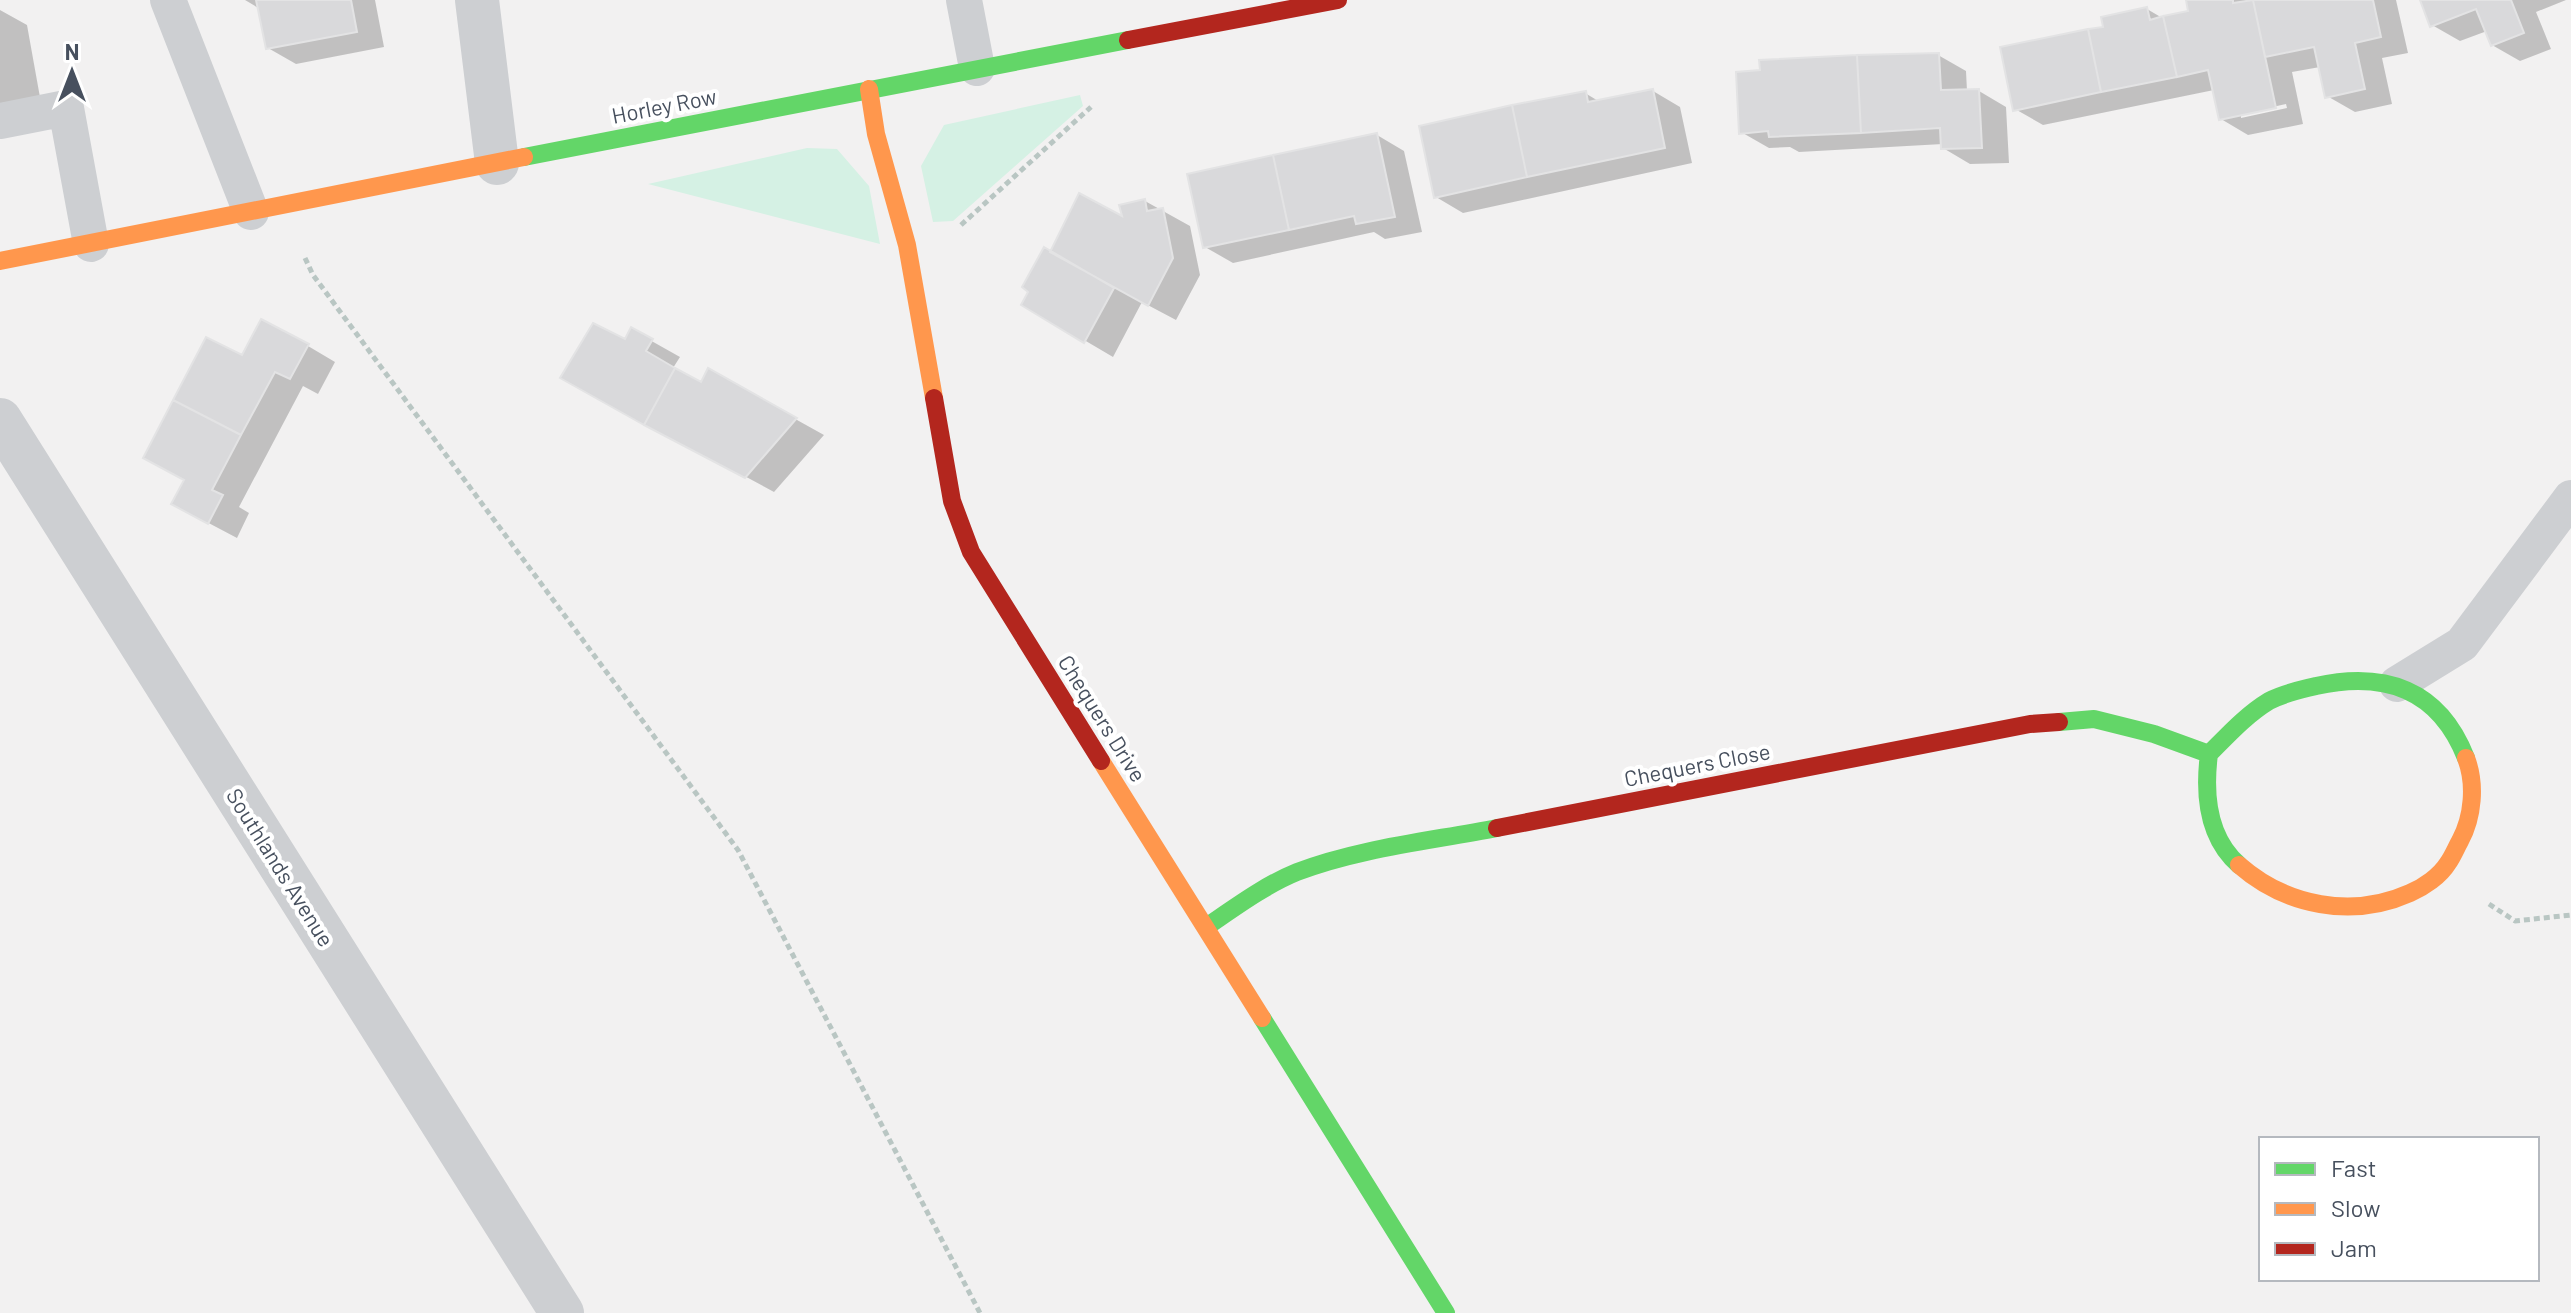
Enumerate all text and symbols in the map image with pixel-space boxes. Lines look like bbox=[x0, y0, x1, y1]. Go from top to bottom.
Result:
north arrow bbox=[32, 32, 112, 112]
text: N bbox=[65, 38, 79, 64]
street label: Horley Row bbox=[609, 82, 719, 128]
street label: Chequers Drive bbox=[1054, 650, 1152, 786]
street label: Chequers Close bbox=[1622, 737, 1772, 791]
street label: Southlands Avenue bbox=[222, 783, 340, 951]
legend bbox=[2259, 1137, 2539, 1281]
text: Fast bbox=[2331, 1153, 2376, 1182]
text: Slow bbox=[2331, 1193, 2380, 1222]
text: Jam bbox=[2331, 1233, 2377, 1262]

